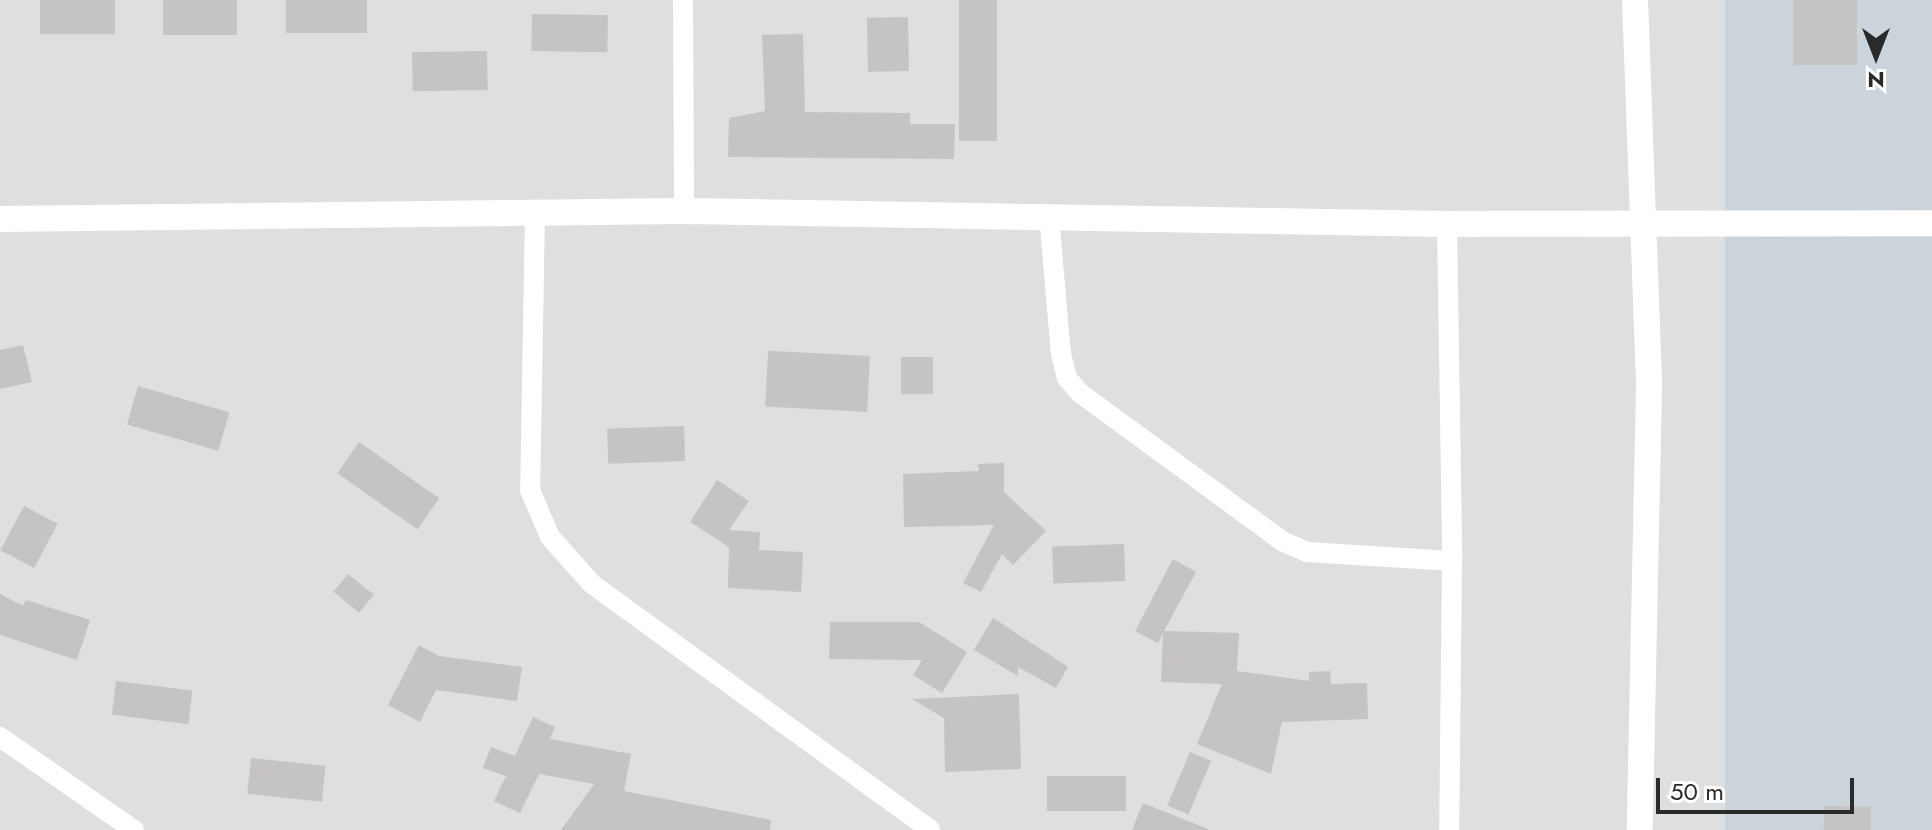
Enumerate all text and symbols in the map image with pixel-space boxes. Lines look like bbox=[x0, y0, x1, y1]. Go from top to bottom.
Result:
north arrow bbox=[1836, 16, 1916, 96]
text: N bbox=[1867, 64, 1885, 96]
scale bar bbox=[1660, 762, 1858, 812]
text: 50 m bbox=[1670, 774, 1724, 809]

